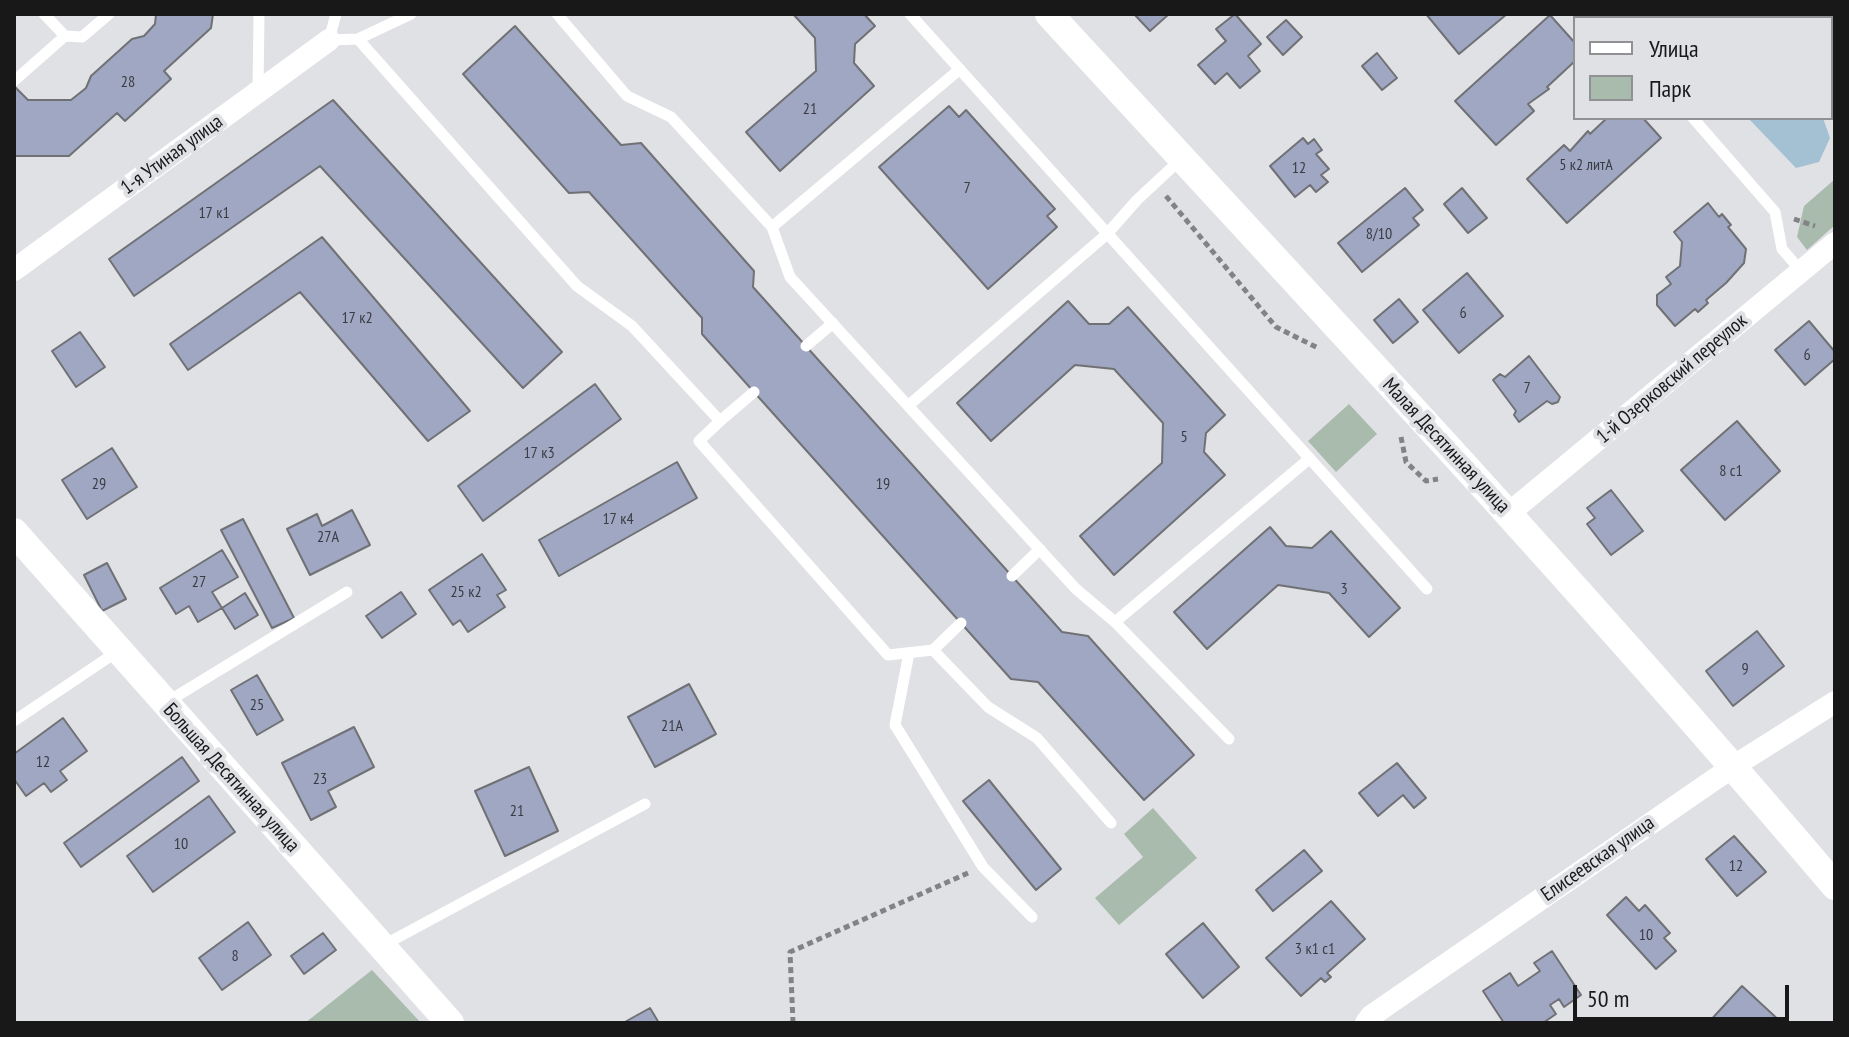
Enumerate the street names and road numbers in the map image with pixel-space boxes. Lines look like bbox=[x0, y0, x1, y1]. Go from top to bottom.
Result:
street label: 1-я Утиная улица bbox=[116, 110, 228, 200]
street label: 1-й Озерковский переулок bbox=[1592, 309, 1752, 449]
street label: Малая Десятинная улица bbox=[1377, 374, 1515, 518]
street label: Большая Десятинная улица bbox=[158, 699, 304, 857]
street label: Елисеевская улица bbox=[1537, 811, 1659, 907]

